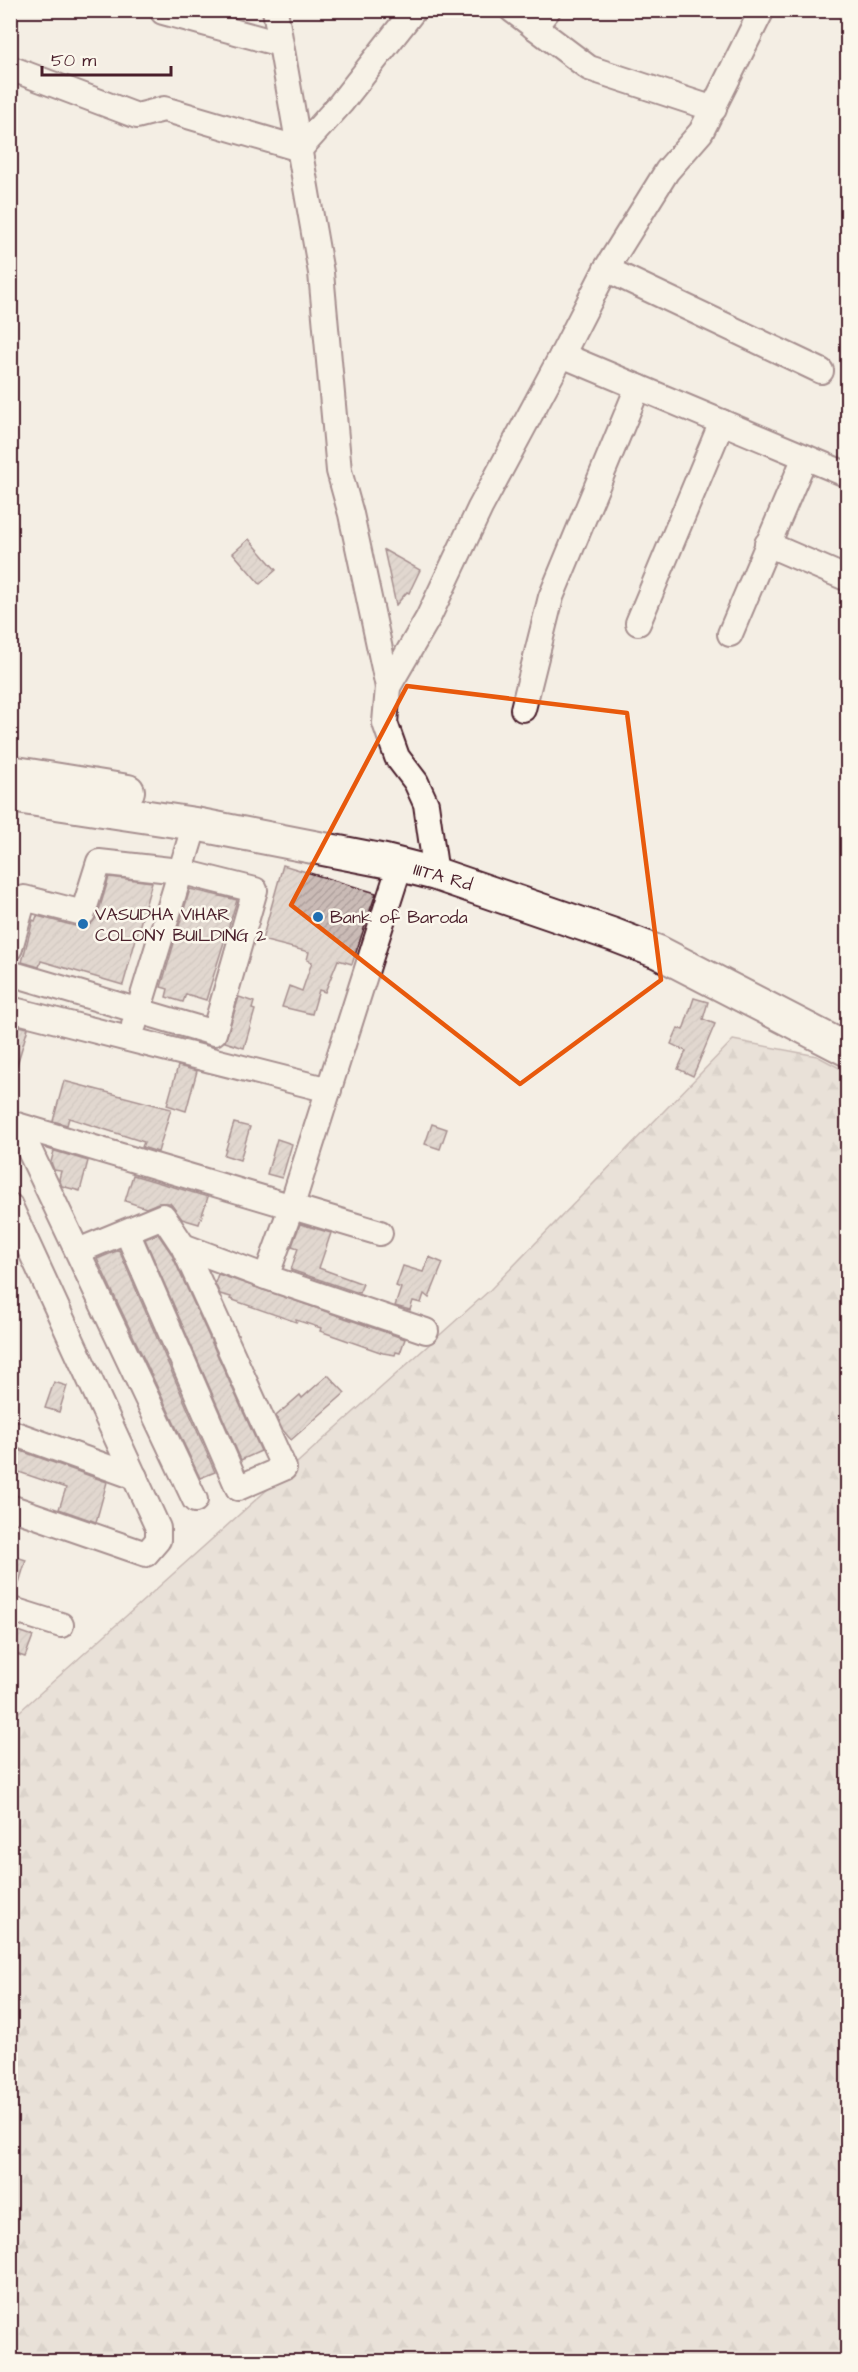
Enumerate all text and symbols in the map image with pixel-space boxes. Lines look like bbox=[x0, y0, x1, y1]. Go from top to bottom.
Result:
scale bar bbox=[42, 39, 171, 77]
text: 50 m bbox=[51, 48, 96, 73]
street label: IIITA Rd bbox=[411, 857, 475, 897]
place label: VASUDHA VIHAR COLONY BUILDING 2 bbox=[95, 902, 267, 948]
place label: Bank of Baroda bbox=[330, 905, 468, 930]
marker: Bank of Baroda bbox=[311, 910, 325, 924]
marker: VASUDHA VIHAR COLONY BUILDING 2 bbox=[76, 917, 90, 931]

